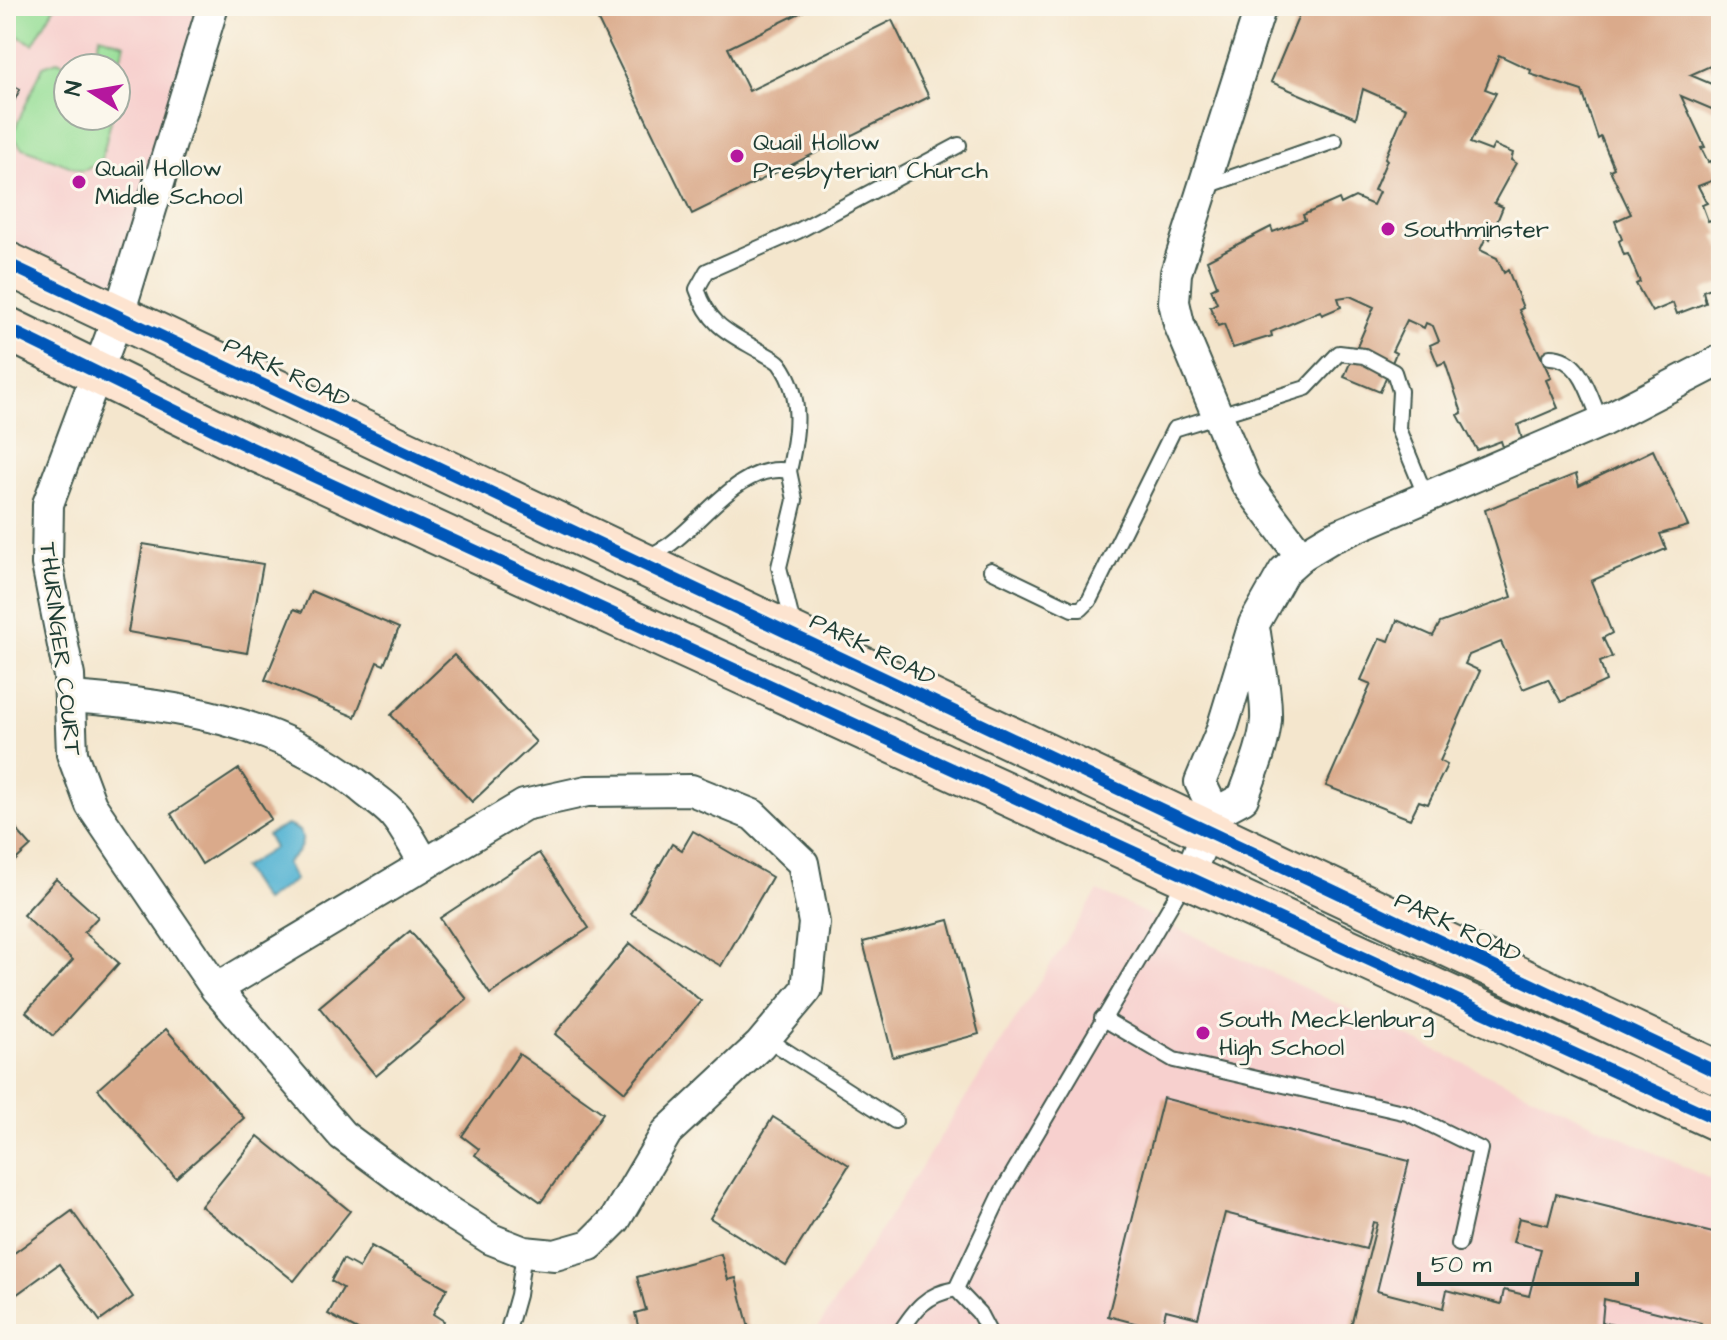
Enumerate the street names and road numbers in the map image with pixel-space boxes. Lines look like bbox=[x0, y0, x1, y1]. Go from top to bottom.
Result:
street label: PARK ROAD bbox=[218, 329, 355, 417]
street label: THURINGER COURT bbox=[30, 540, 90, 758]
street label: PARK ROAD bbox=[804, 605, 941, 695]
street label: PARK ROAD bbox=[1389, 884, 1526, 972]

